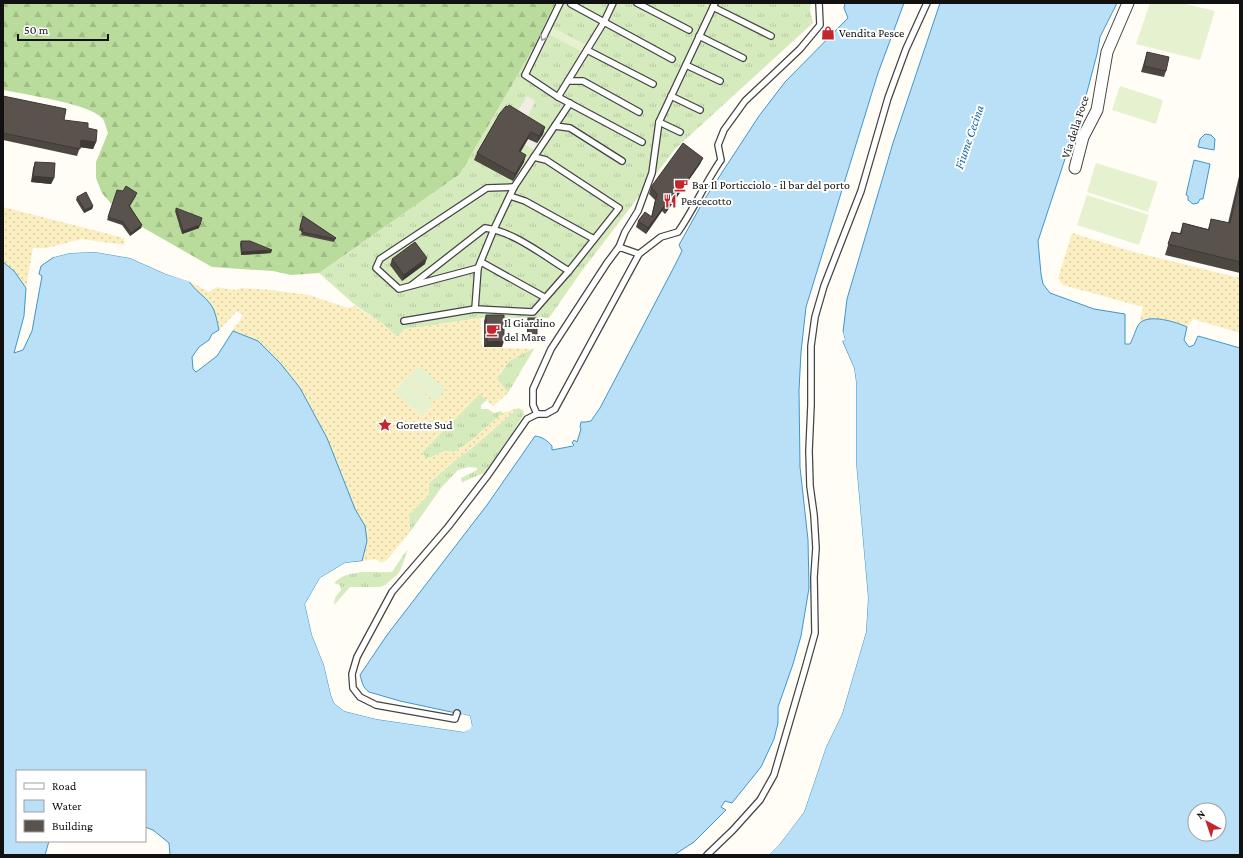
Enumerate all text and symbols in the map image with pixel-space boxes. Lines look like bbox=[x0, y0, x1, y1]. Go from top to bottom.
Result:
scale bar bbox=[18, 16, 108, 42]
text: 50 m bbox=[24, 23, 49, 37]
shop icon: Vendita Pesce bbox=[820, 25, 836, 41]
place label: Vendita Pesce bbox=[839, 26, 904, 40]
one-way arrow bbox=[540, 34, 548, 41]
street label: Via della Foce bbox=[1058, 94, 1092, 160]
water label: Fiume Cecina bbox=[951, 103, 987, 171]
cafe icon: Bar Il Porticciolo - il bar del porto bbox=[673, 177, 689, 193]
place label: Bar Il Porticciolo - il bar del porto bbox=[692, 178, 850, 192]
restaurant icon: Pescecotto bbox=[662, 193, 678, 209]
place label: Pescecotto bbox=[681, 194, 732, 208]
place label: Il Giardino del Mare bbox=[504, 316, 555, 344]
cafe icon: Il Giardino del Mare bbox=[485, 322, 501, 338]
place icon: Gorette Sud bbox=[377, 417, 393, 433]
place label: Gorette Sud bbox=[396, 418, 453, 432]
legend bbox=[16, 770, 146, 842]
text: Road bbox=[52, 779, 77, 793]
text: Water bbox=[52, 799, 82, 813]
north arrow bbox=[1187, 802, 1227, 842]
text: N bbox=[1194, 807, 1208, 821]
text: Building bbox=[52, 819, 93, 833]

